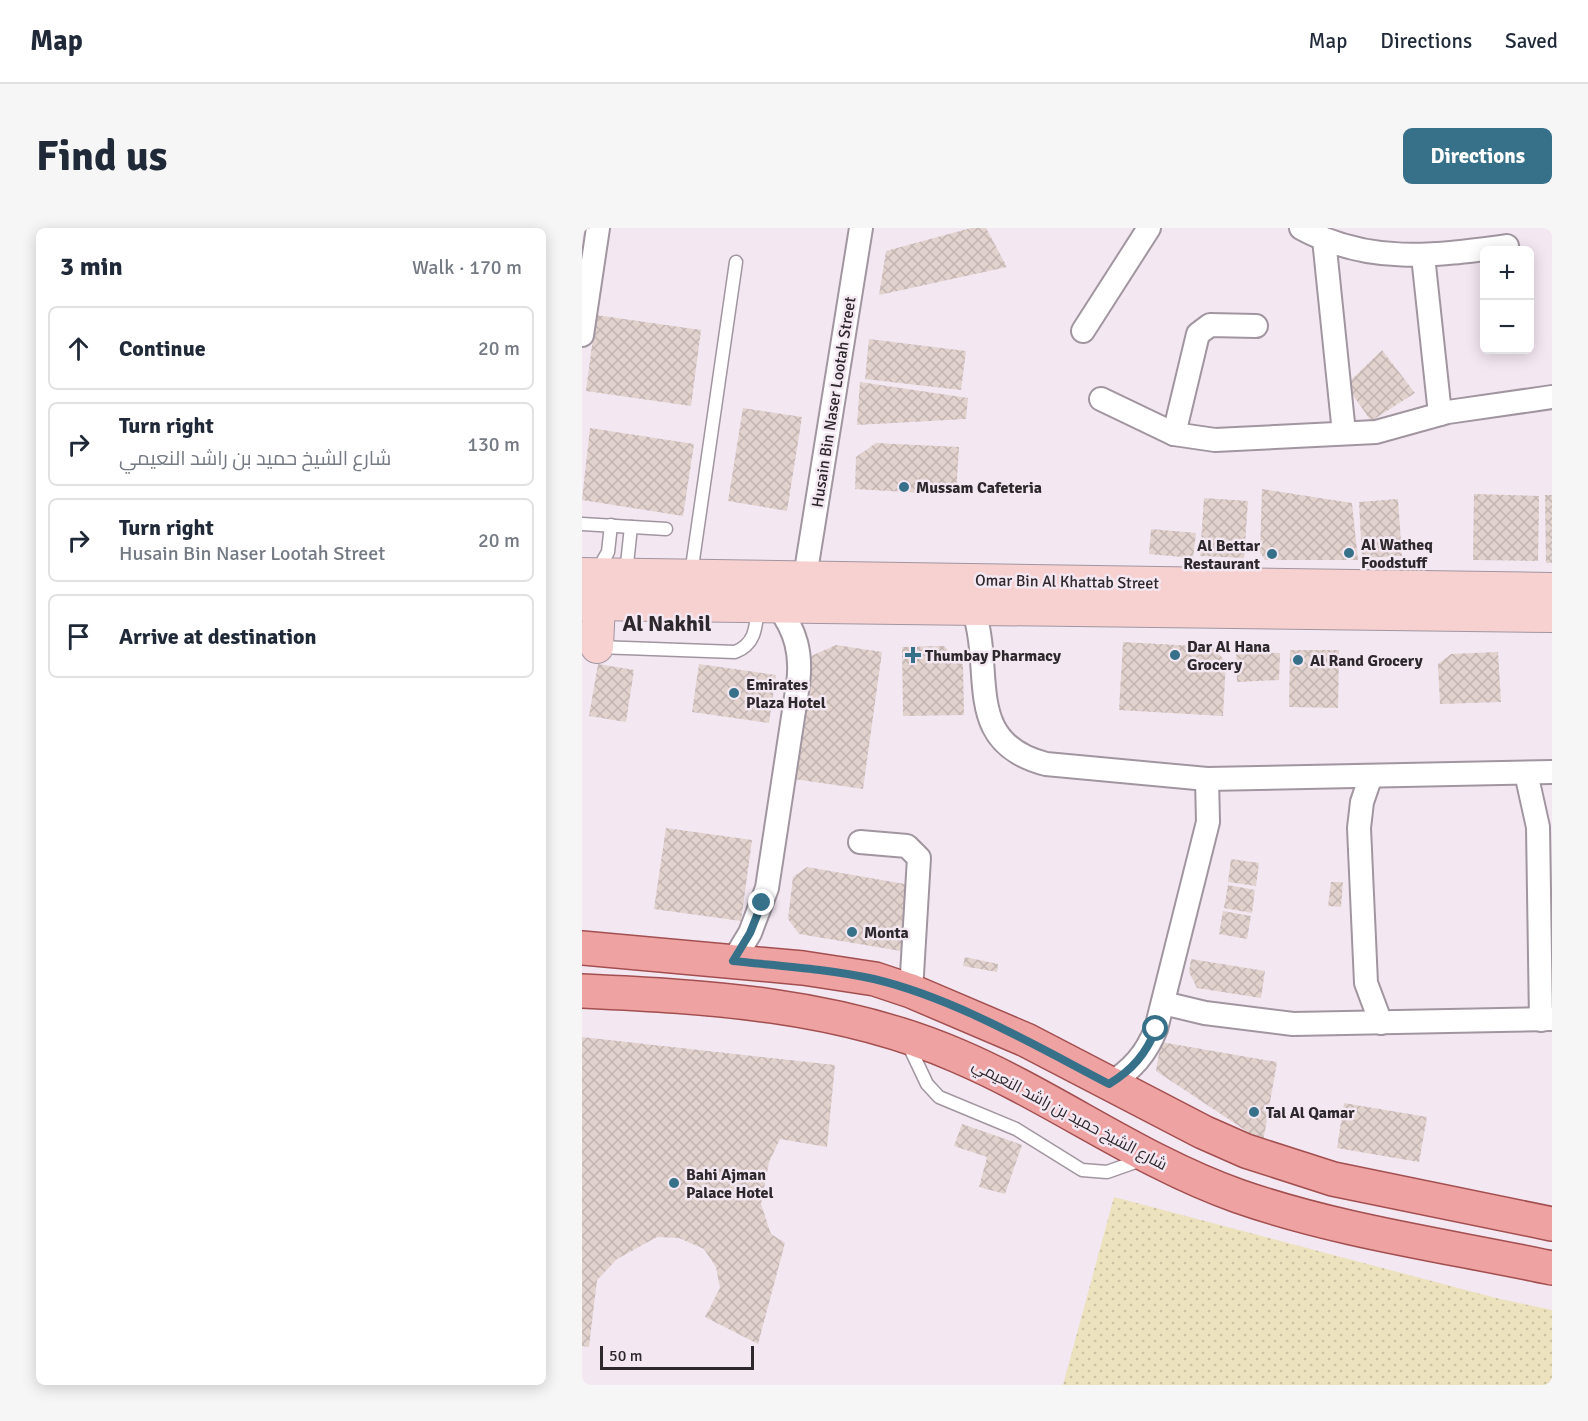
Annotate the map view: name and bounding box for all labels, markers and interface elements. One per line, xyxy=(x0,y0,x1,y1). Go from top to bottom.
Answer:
text: Map xyxy=(30,24,83,58)
text: Map xyxy=(1309,28,1347,54)
text: Directions xyxy=(1380,28,1472,54)
text: Saved xyxy=(1505,28,1558,54)
button: Directions xyxy=(1403,128,1552,184)
text: Find us xyxy=(36,131,167,182)
map controls xyxy=(1480,246,1534,354)
button: + xyxy=(1480,246,1534,300)
text: 3 min xyxy=(60,251,123,283)
text: Walk · 170 m xyxy=(412,255,522,280)
street label: Husain Bin Naser Lootah Street xyxy=(807,295,861,509)
button: − xyxy=(1480,300,1534,354)
icon: ahead xyxy=(62,332,95,365)
text: Continue xyxy=(119,335,206,362)
text: 20 m xyxy=(478,336,520,361)
text: Turn right xyxy=(119,412,214,439)
icon: right xyxy=(62,428,95,461)
text: 130 m xyxy=(467,432,520,457)
text: شارع الشيخ حميد بن راشد النعيمي xyxy=(119,446,391,471)
place label: Mussam Cafeteria xyxy=(916,478,1042,498)
marker: Mussam Cafeteria xyxy=(897,480,911,494)
text: Turn right xyxy=(119,514,214,541)
icon: right xyxy=(62,524,95,557)
text: 20 m xyxy=(478,528,520,553)
place label: Al Watheq Foodstuff xyxy=(1361,535,1433,573)
place label: Al Bettar Restaurant xyxy=(1183,536,1261,574)
text: Husain Bin Naser Lootah Street xyxy=(119,541,385,566)
marker: Al Watheq Foodstuff xyxy=(1342,546,1356,560)
marker: Al Bettar Restaurant xyxy=(1265,547,1279,561)
street label: Omar Bin Al Khattab Street xyxy=(975,570,1160,594)
district label: Al Nakhil xyxy=(622,610,712,637)
icon: arrive xyxy=(62,620,95,653)
text: Arrive at destination xyxy=(119,623,316,650)
place label: Dar Al Hana Grocery xyxy=(1187,637,1270,675)
place label: Thumbay Pharmacy xyxy=(925,646,1061,666)
marker: Thumbay Pharmacy xyxy=(906,648,920,662)
marker: Dar Al Hana Grocery xyxy=(1168,648,1182,662)
place label: Al Rand Grocery xyxy=(1310,651,1423,671)
marker: Al Rand Grocery xyxy=(1291,653,1305,667)
place label: Emirates Plaza Hotel xyxy=(746,675,826,713)
marker: Emirates Plaza Hotel xyxy=(727,686,741,700)
route end xyxy=(748,889,774,915)
place label: Monta xyxy=(864,923,909,943)
marker: Monta xyxy=(845,925,859,939)
route start xyxy=(1142,1015,1168,1041)
street label: شارع الشيخ حميد بن راشد النعيمي xyxy=(967,1055,1170,1177)
place label: Tal Al Qamar xyxy=(1266,1103,1355,1123)
marker: Tal Al Qamar xyxy=(1247,1105,1261,1119)
place label: Bahi Ajman Palace Hotel xyxy=(686,1165,774,1203)
marker: Bahi Ajman Palace Hotel xyxy=(667,1176,681,1190)
scale bar xyxy=(600,1343,754,1370)
text: 50 m xyxy=(609,1346,643,1366)

